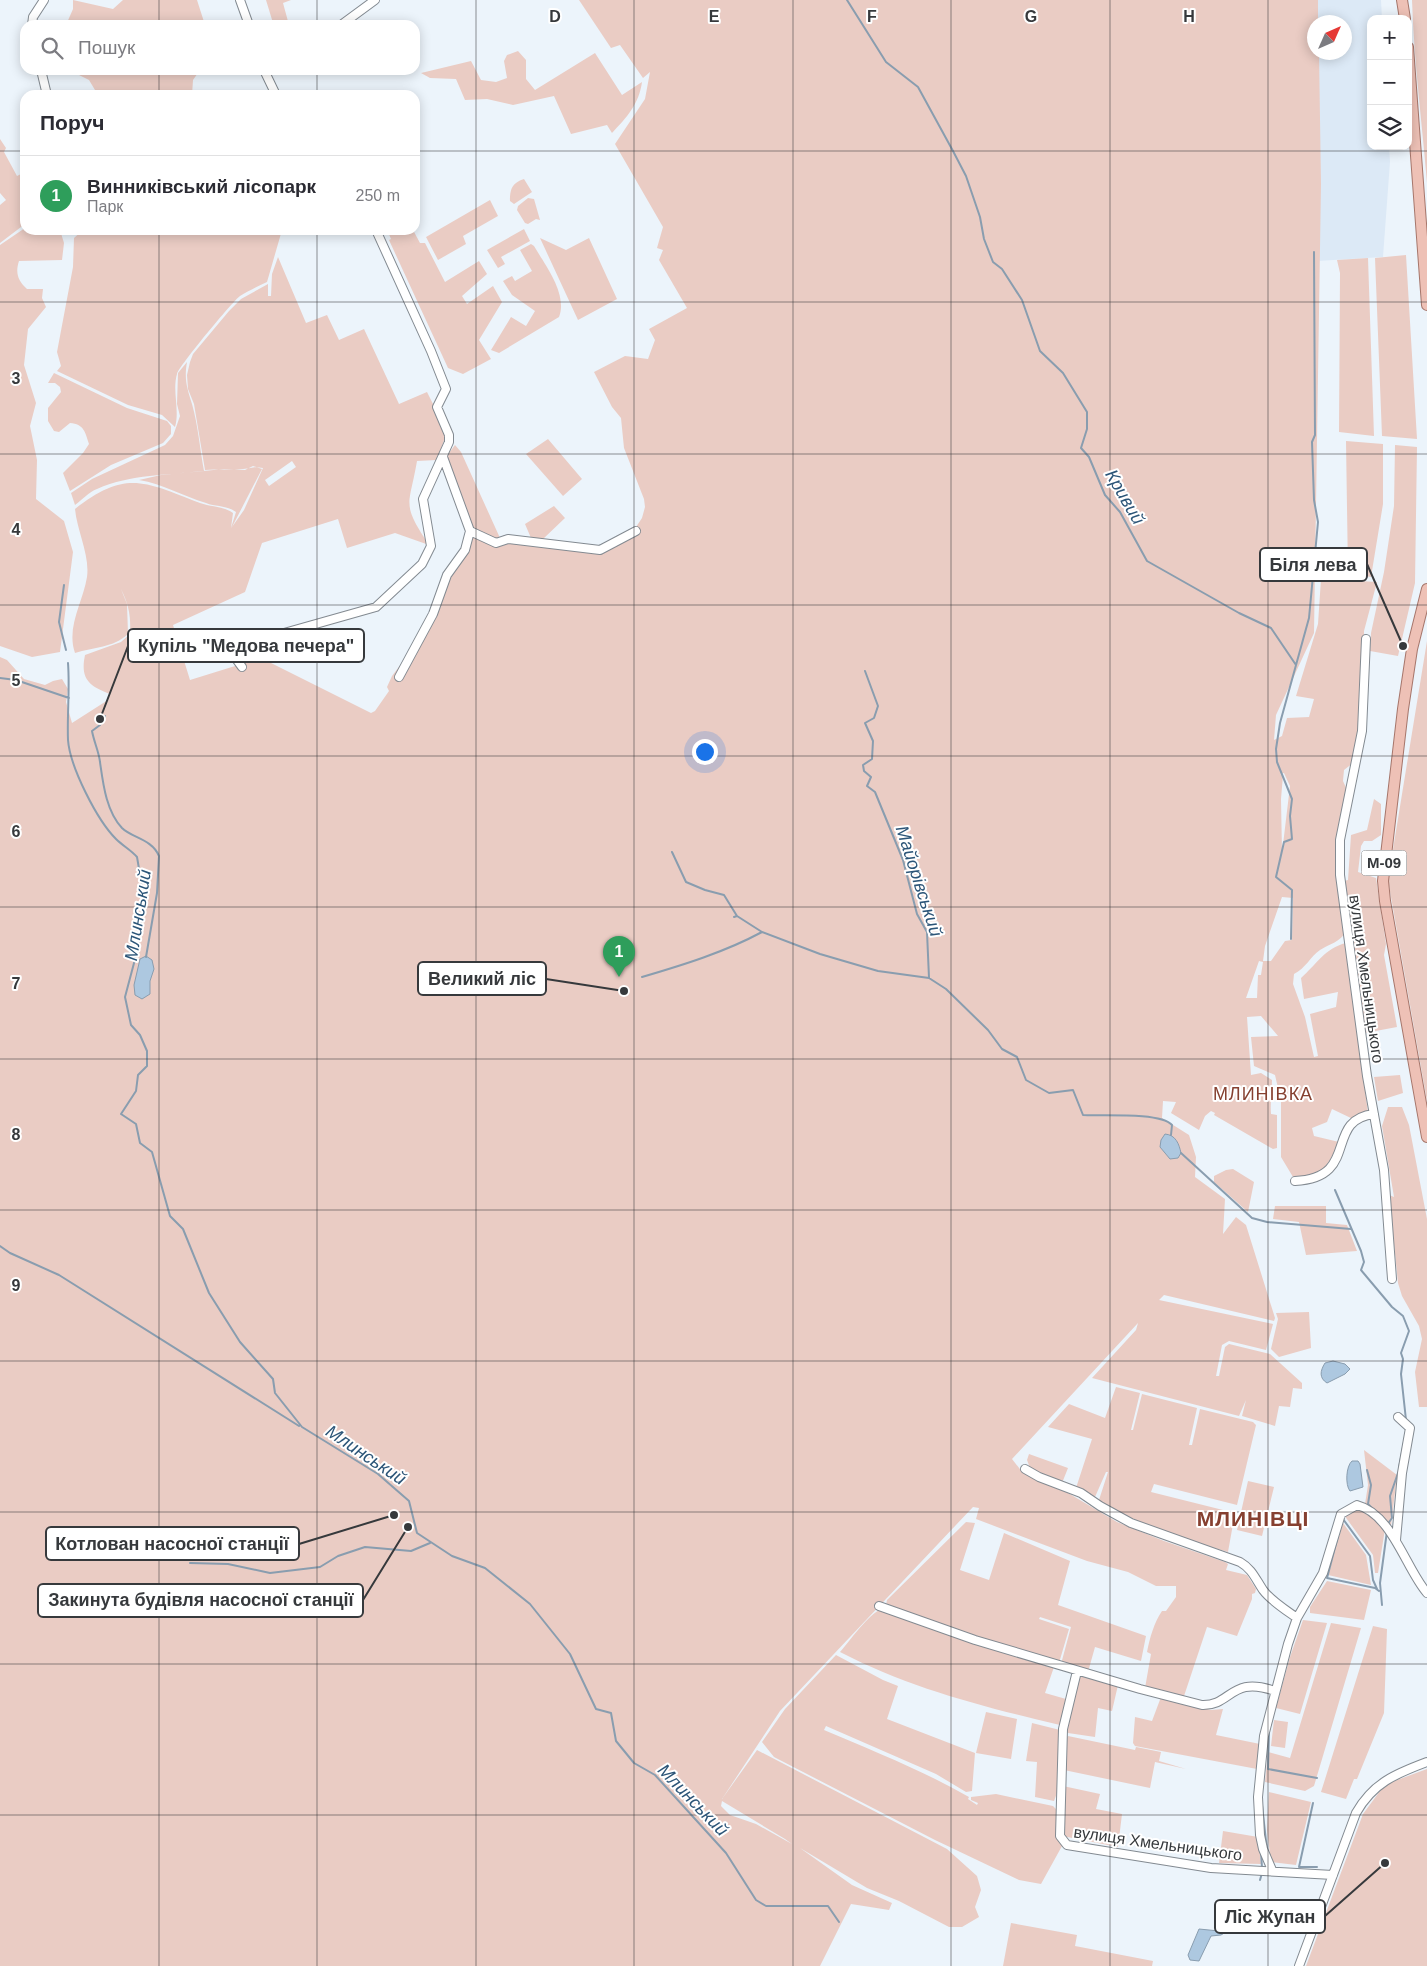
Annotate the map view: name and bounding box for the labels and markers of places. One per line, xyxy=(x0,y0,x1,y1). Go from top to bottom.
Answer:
callout: Бiля лева xyxy=(1260,548,1367,581)
callout: Купіль "Медова печера" xyxy=(128,629,364,662)
pin: 1 xyxy=(603,936,635,977)
callout: Великий ліс xyxy=(418,962,546,995)
callout: Котлован насосної станції xyxy=(46,1527,299,1560)
callout: Закинута будівля насосної станції xyxy=(38,1584,363,1617)
callout: Ліс Жупан xyxy=(1215,1900,1325,1933)

